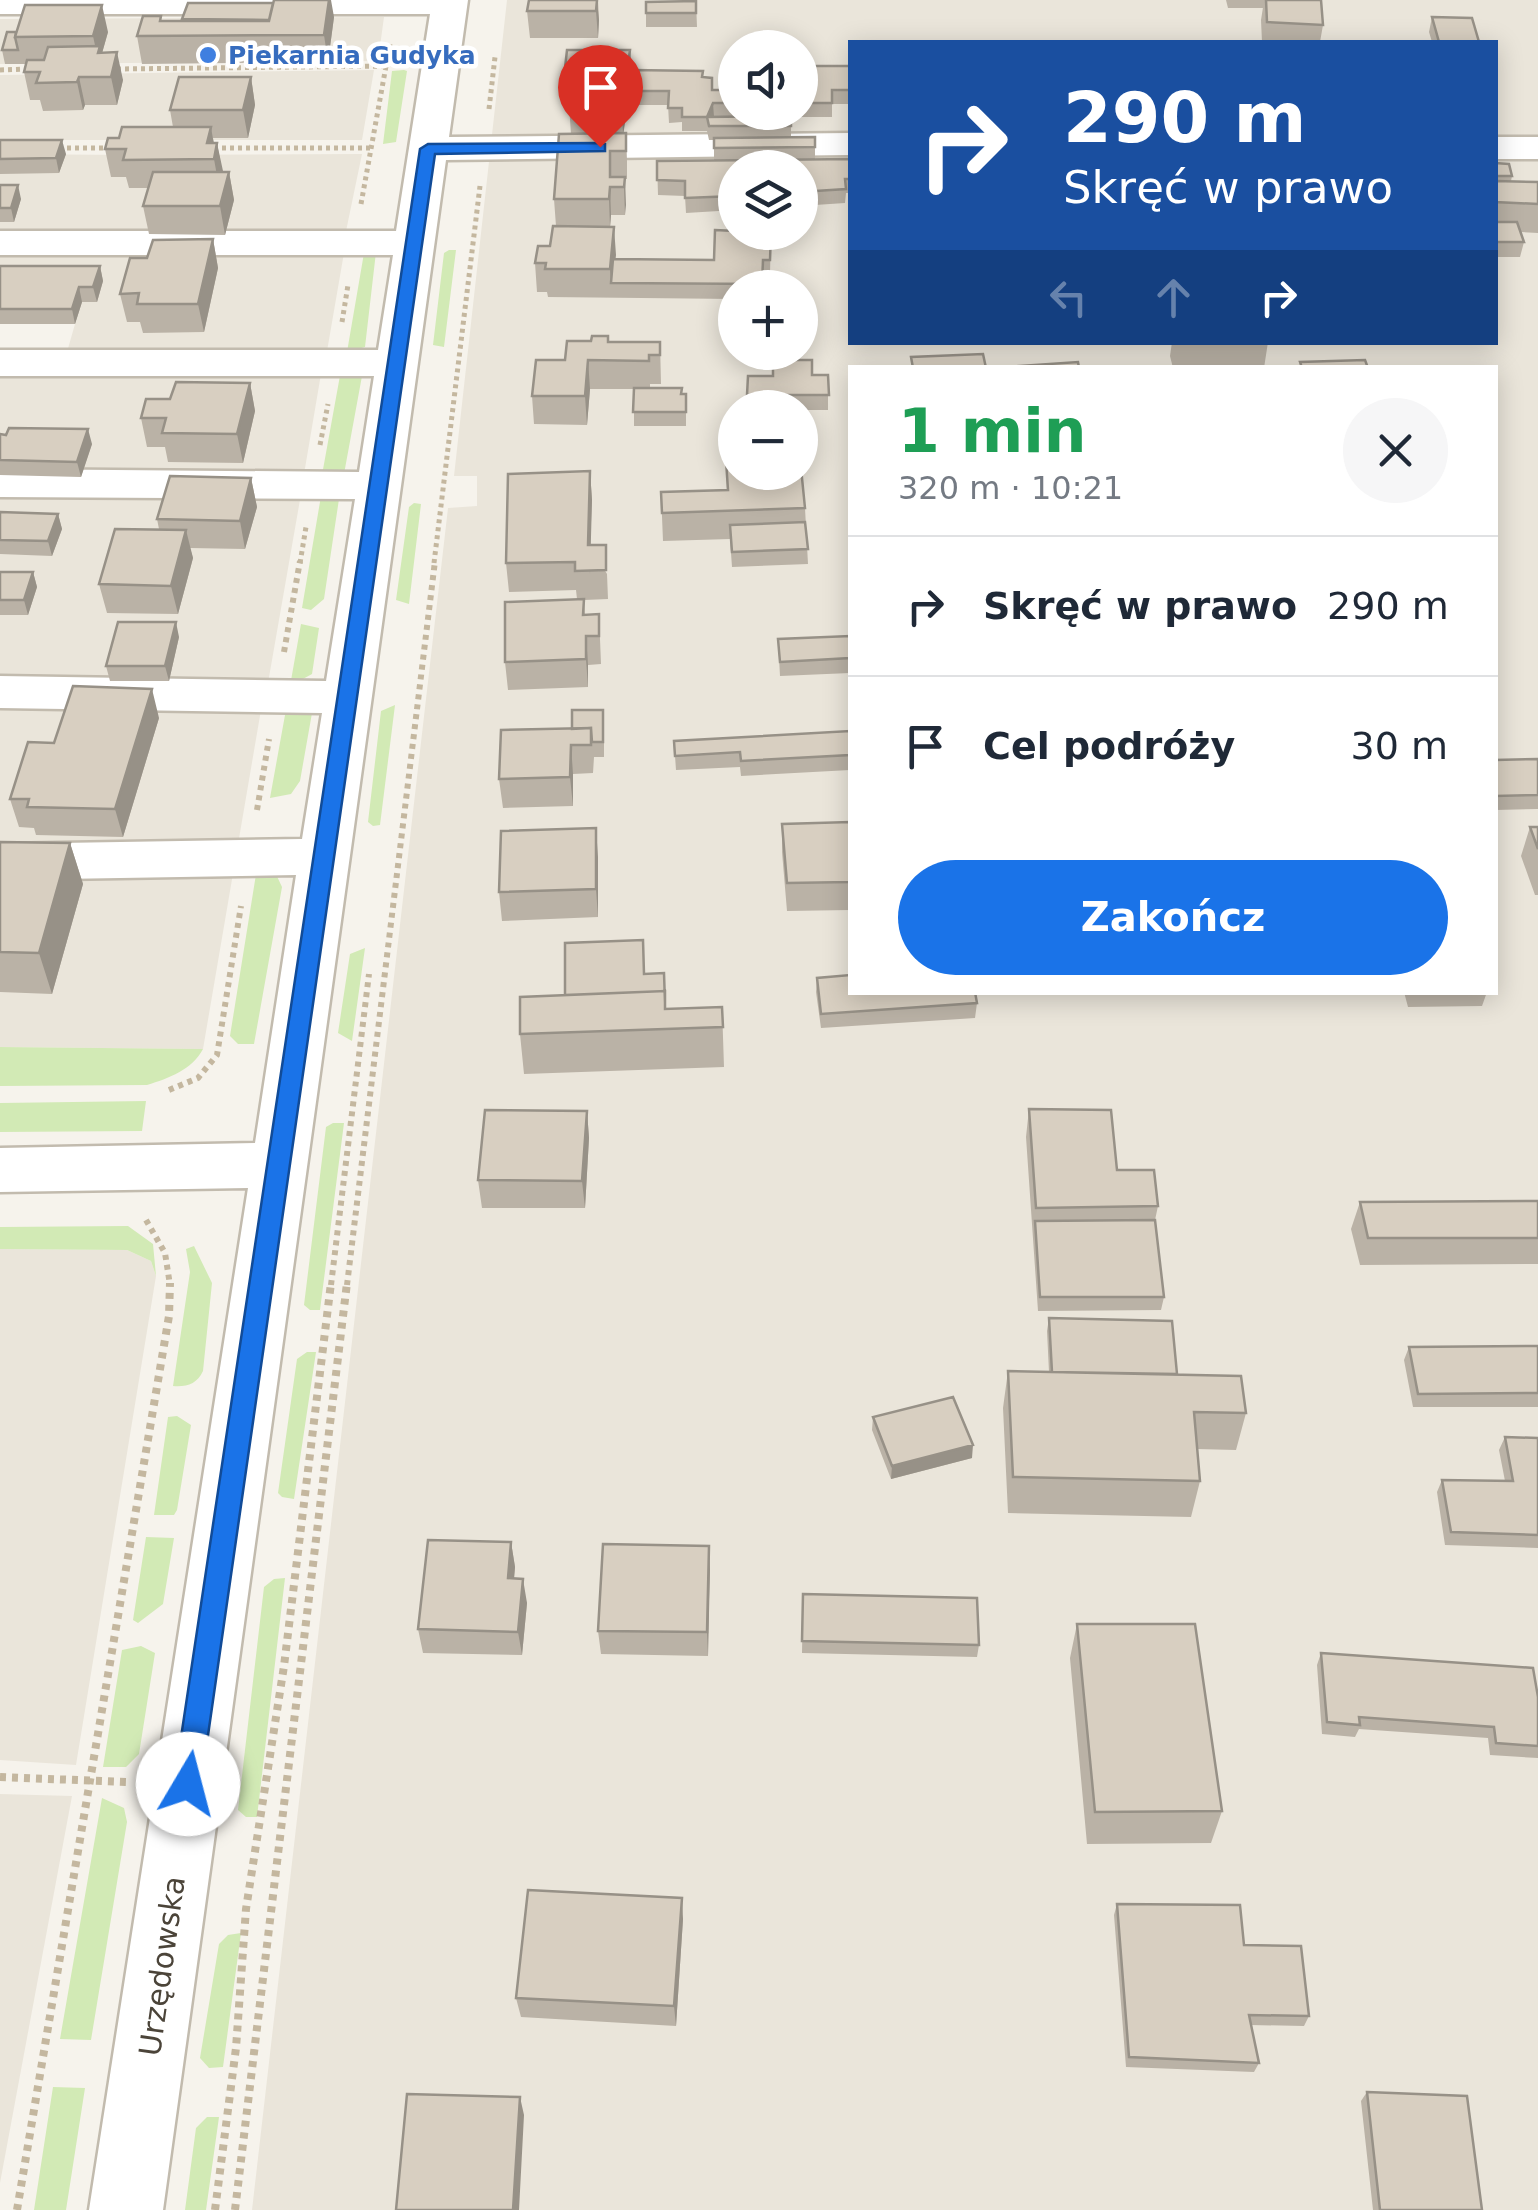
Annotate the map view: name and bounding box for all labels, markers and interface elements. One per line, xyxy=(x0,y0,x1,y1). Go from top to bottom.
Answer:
map controls xyxy=(718,30,818,490)
button: sound xyxy=(718,30,818,130)
place label: Piekarnia Gudyka xyxy=(228,41,476,70)
marker: Piekarnia Gudyka xyxy=(197,44,219,66)
pin xyxy=(558,45,643,148)
icon: arrive xyxy=(573,60,628,115)
text: 290 m xyxy=(1063,77,1306,159)
icon: right xyxy=(898,80,1028,210)
button: layers xyxy=(718,150,818,250)
text: Skręć w prawo xyxy=(1063,161,1393,214)
button: + xyxy=(718,270,818,370)
icon: left xyxy=(1041,270,1096,325)
icon: ahead xyxy=(1146,270,1201,325)
icon: right xyxy=(1251,270,1306,325)
button: − xyxy=(718,390,818,490)
text: 1 min xyxy=(898,396,1086,466)
button: close xyxy=(1343,398,1448,503)
text: 320 m · 10:21 xyxy=(898,469,1123,507)
icon: right xyxy=(898,579,953,634)
text: Skręć w prawo xyxy=(983,584,1297,628)
text: 290 m xyxy=(1327,584,1449,628)
icon: arrive xyxy=(898,719,953,774)
text: Cel podróży xyxy=(983,724,1235,768)
text: 30 m xyxy=(1351,724,1448,768)
button: Zakończ xyxy=(898,860,1448,975)
position arrow xyxy=(136,1732,240,1836)
street label: Urzędowska xyxy=(132,1874,192,2058)

